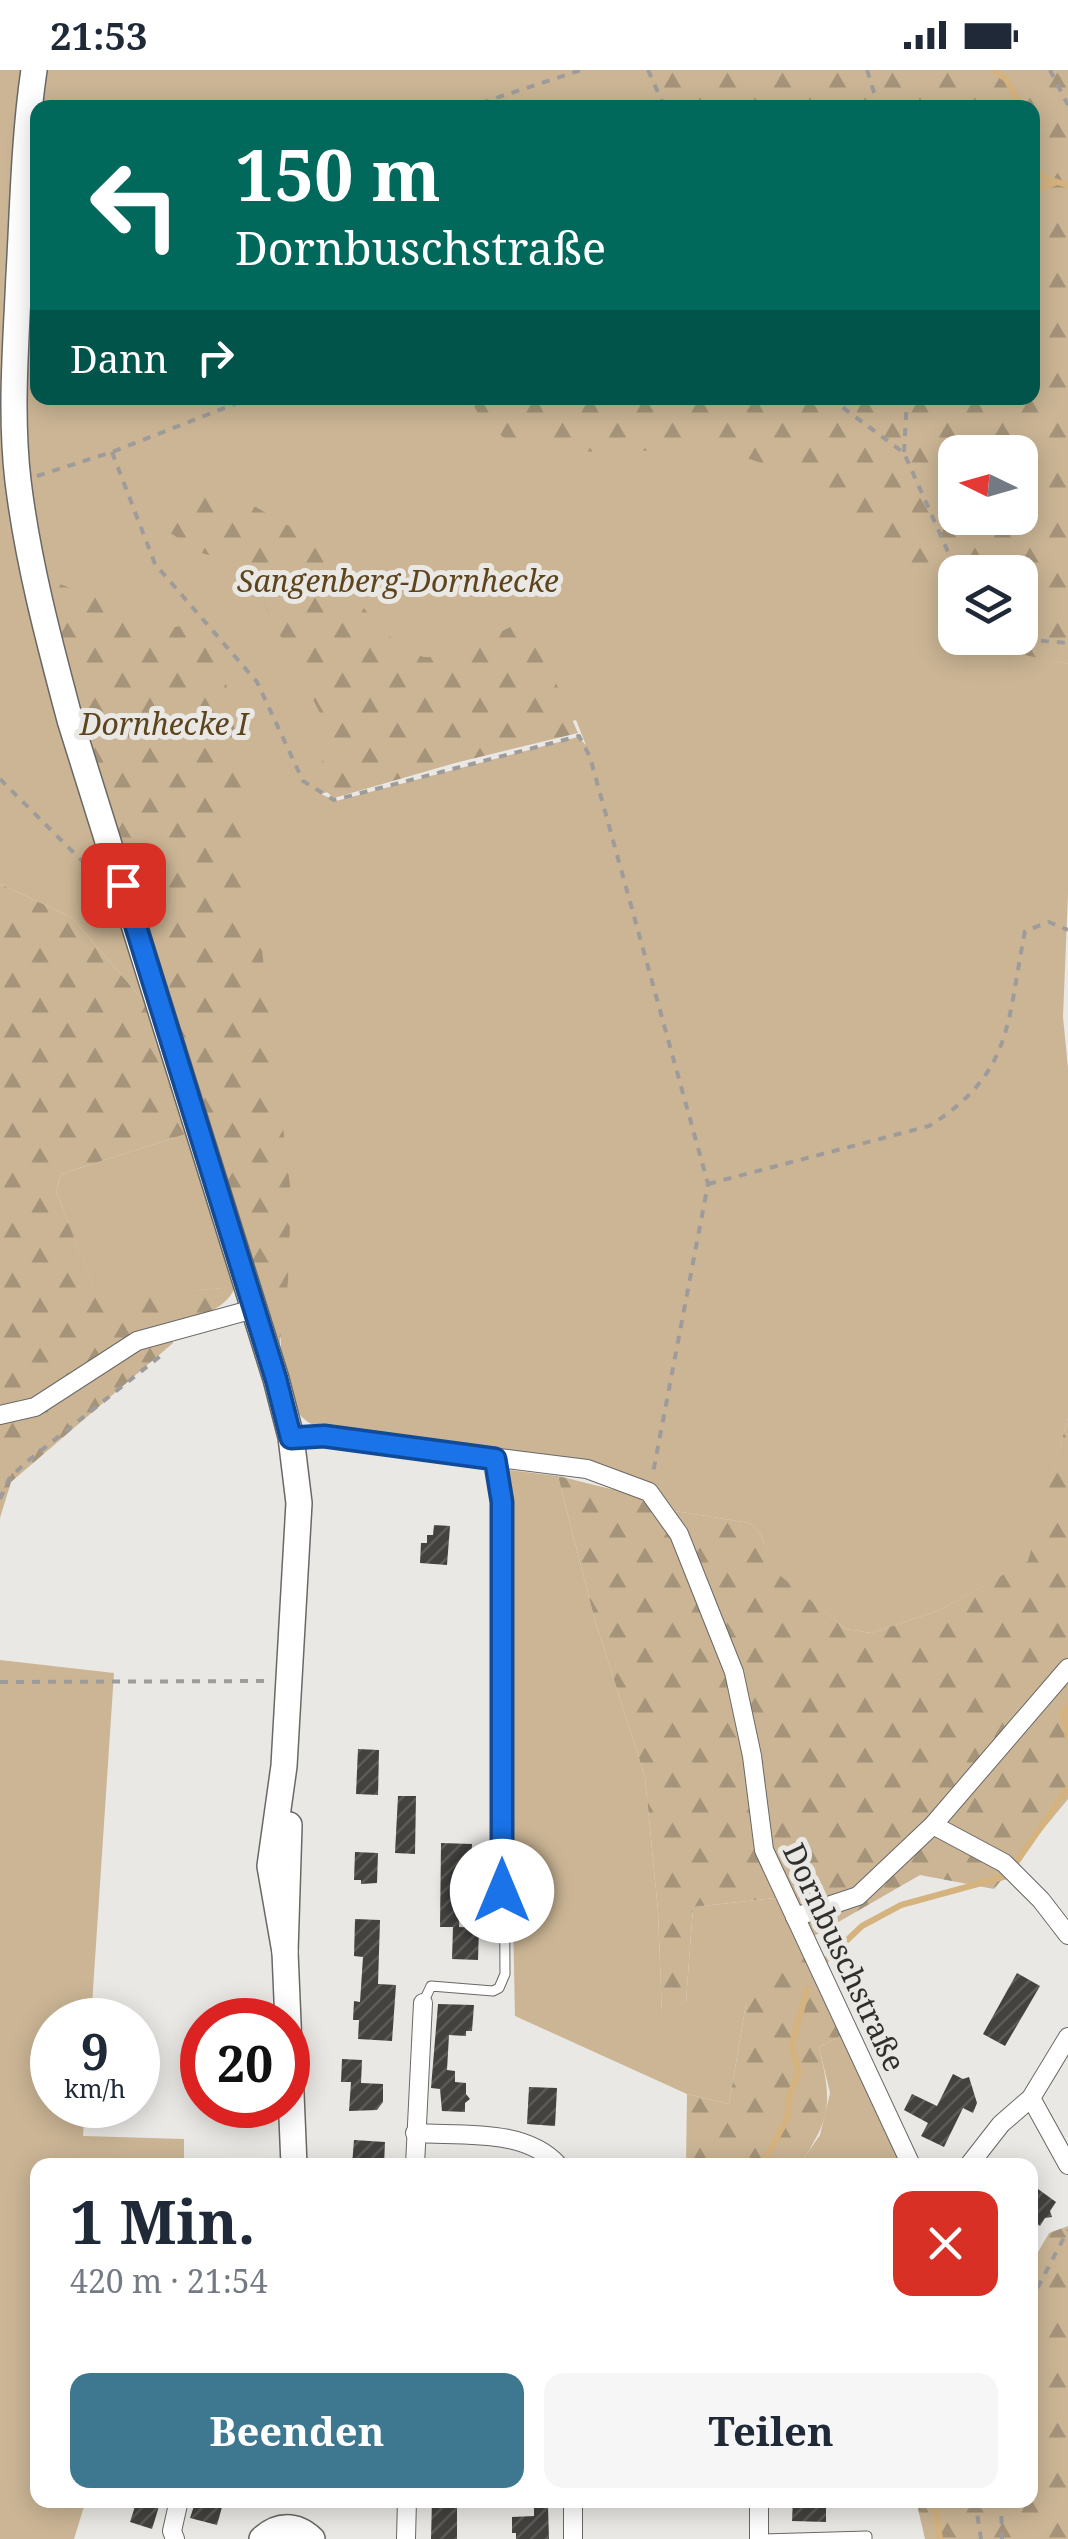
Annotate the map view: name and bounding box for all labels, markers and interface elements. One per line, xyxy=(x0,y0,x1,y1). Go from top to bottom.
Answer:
text: 21:53 xyxy=(50,9,147,61)
text: 150 m xyxy=(235,126,441,222)
icon: left xyxy=(70,140,200,270)
text: Dornbuschstraße xyxy=(235,217,606,278)
icon: right xyxy=(188,330,243,385)
text: Dann xyxy=(70,332,168,384)
north arrow xyxy=(938,435,1038,535)
map controls xyxy=(938,435,1038,655)
button: layers xyxy=(938,555,1038,655)
park label: Sangenberg-Dornhecke xyxy=(237,560,559,601)
park label: Dornhecke I xyxy=(79,703,250,744)
pin xyxy=(81,843,166,928)
icon: arrive xyxy=(96,858,151,913)
street label: Dornbuschstraße xyxy=(774,1836,916,2078)
position arrow xyxy=(450,1839,554,1943)
speed limit sign: 20 xyxy=(180,1998,310,2128)
text: 9 xyxy=(81,2017,109,2085)
text: km/h xyxy=(64,2071,126,2105)
text: 1 Min. xyxy=(70,2180,255,2262)
button: close xyxy=(893,2191,998,2296)
text: 420 m · 21:54 xyxy=(70,2259,268,2302)
button: Beenden xyxy=(70,2373,524,2488)
button: Teilen xyxy=(544,2373,998,2488)

